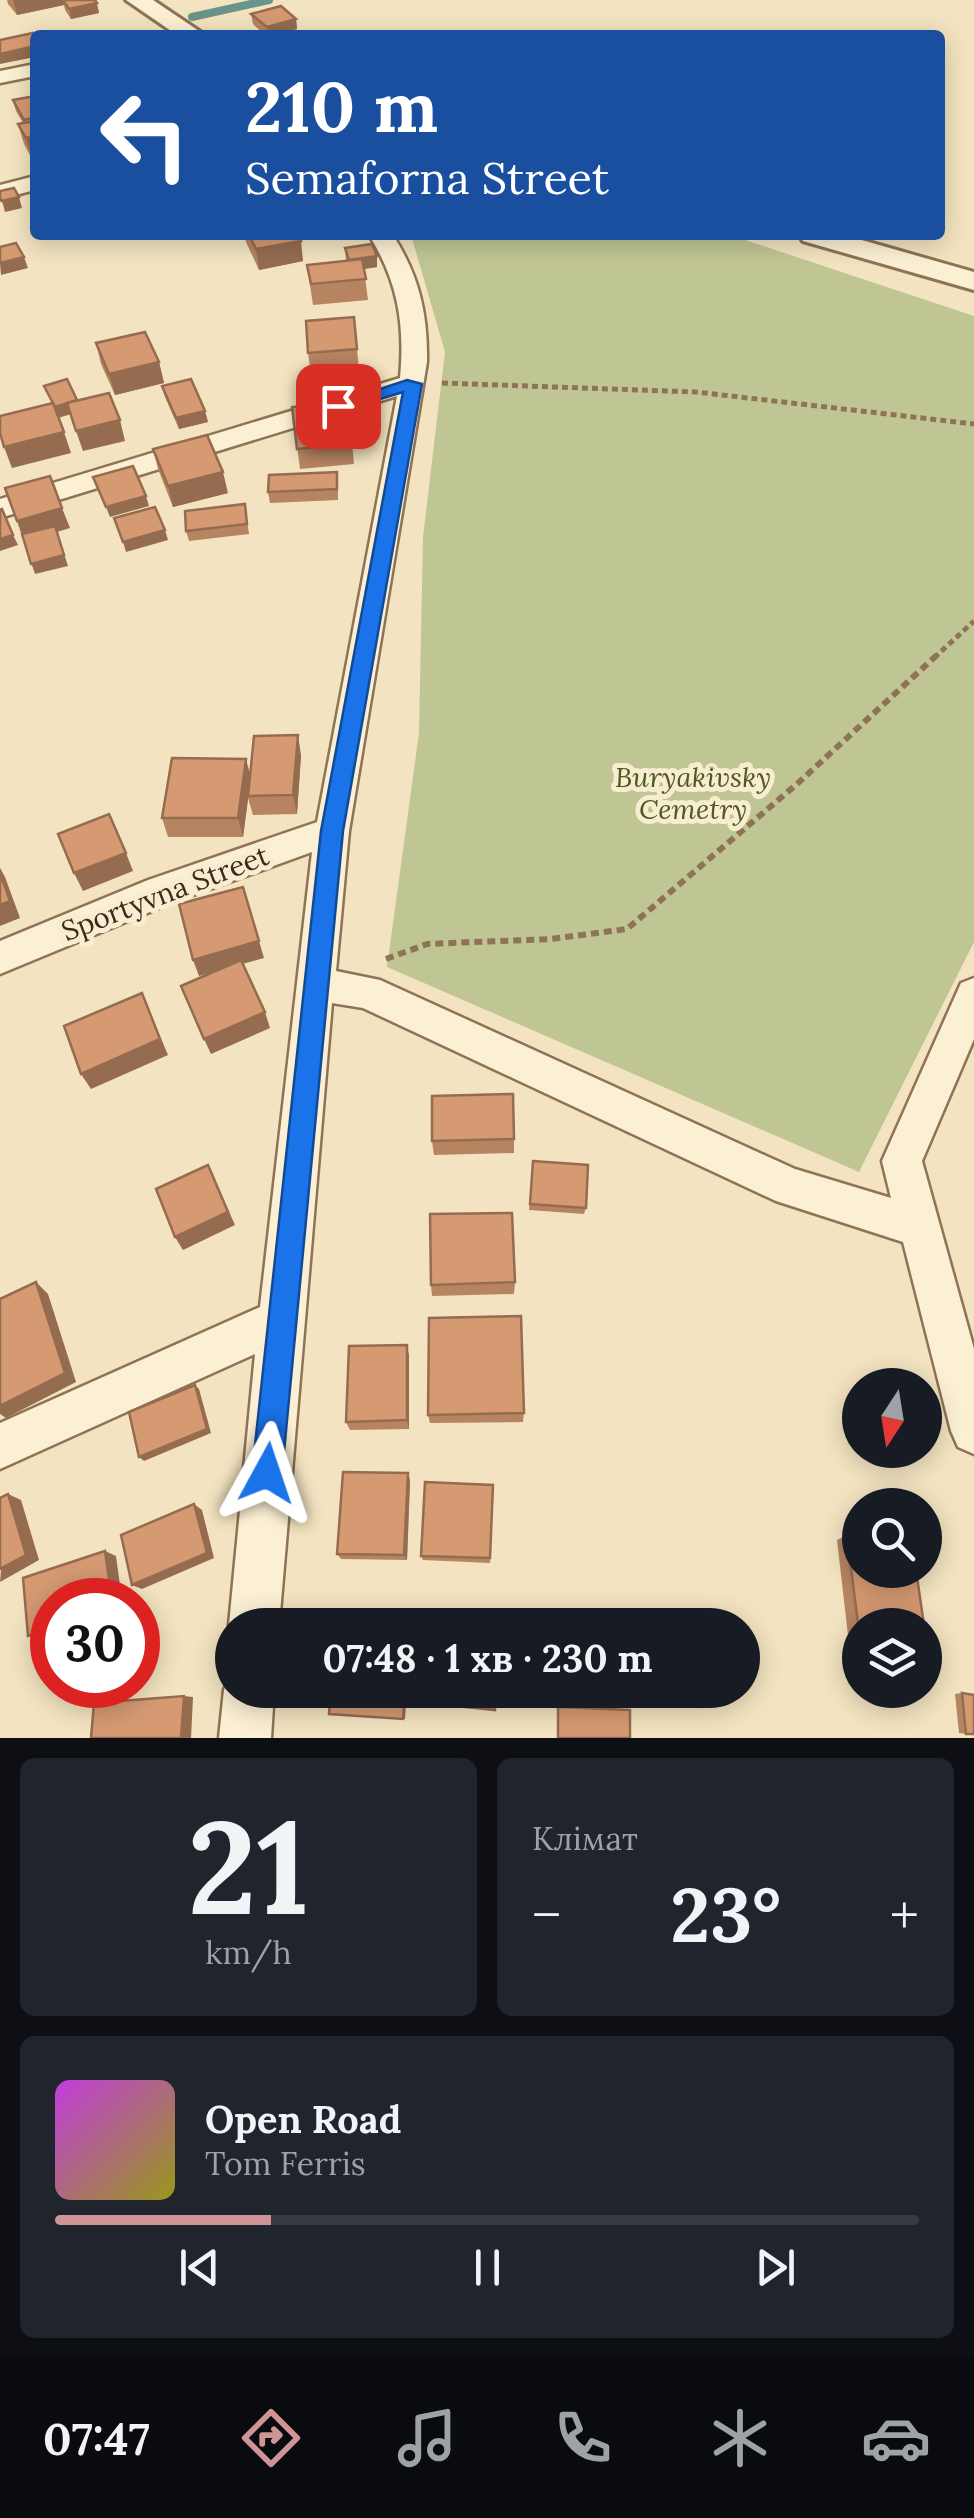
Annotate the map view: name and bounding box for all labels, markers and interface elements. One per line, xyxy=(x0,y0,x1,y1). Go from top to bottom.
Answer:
text: 210 m xyxy=(245,62,438,151)
icon: left xyxy=(80,70,210,200)
text: Semaforna Street xyxy=(245,149,609,206)
pin xyxy=(296,364,381,449)
icon: arrive xyxy=(311,379,366,434)
park label: Buryakivsky Cemetry xyxy=(615,759,771,827)
street label: Sportyvna Street xyxy=(56,837,274,949)
north arrow xyxy=(842,1368,942,1468)
map controls xyxy=(842,1368,942,1708)
position arrow xyxy=(215,1421,319,1525)
button: search xyxy=(842,1488,942,1588)
speed limit sign: 30 xyxy=(30,1578,160,1708)
button: layers xyxy=(842,1608,942,1708)
text: 07:48 · 1 хв · 230 m xyxy=(322,1634,653,1682)
text: 21 xyxy=(187,1783,310,1950)
text: Клімат xyxy=(532,1818,638,1859)
text: 23° xyxy=(670,1867,781,1963)
text: − xyxy=(532,1880,561,1950)
text: + xyxy=(890,1880,919,1950)
text: km/h xyxy=(205,1932,292,1973)
text: Open Road xyxy=(205,2095,401,2143)
text: Tom Ferris xyxy=(205,2143,366,2184)
icon: previous xyxy=(172,2240,227,2295)
icon: pause xyxy=(460,2240,515,2295)
icon: next xyxy=(748,2240,803,2295)
icon: directions xyxy=(236,2403,306,2473)
icon: music xyxy=(392,2403,462,2473)
icon: phone xyxy=(548,2403,618,2473)
icon: climate xyxy=(705,2403,775,2473)
icon: car xyxy=(861,2403,931,2473)
text: 07:47 xyxy=(43,2410,150,2467)

